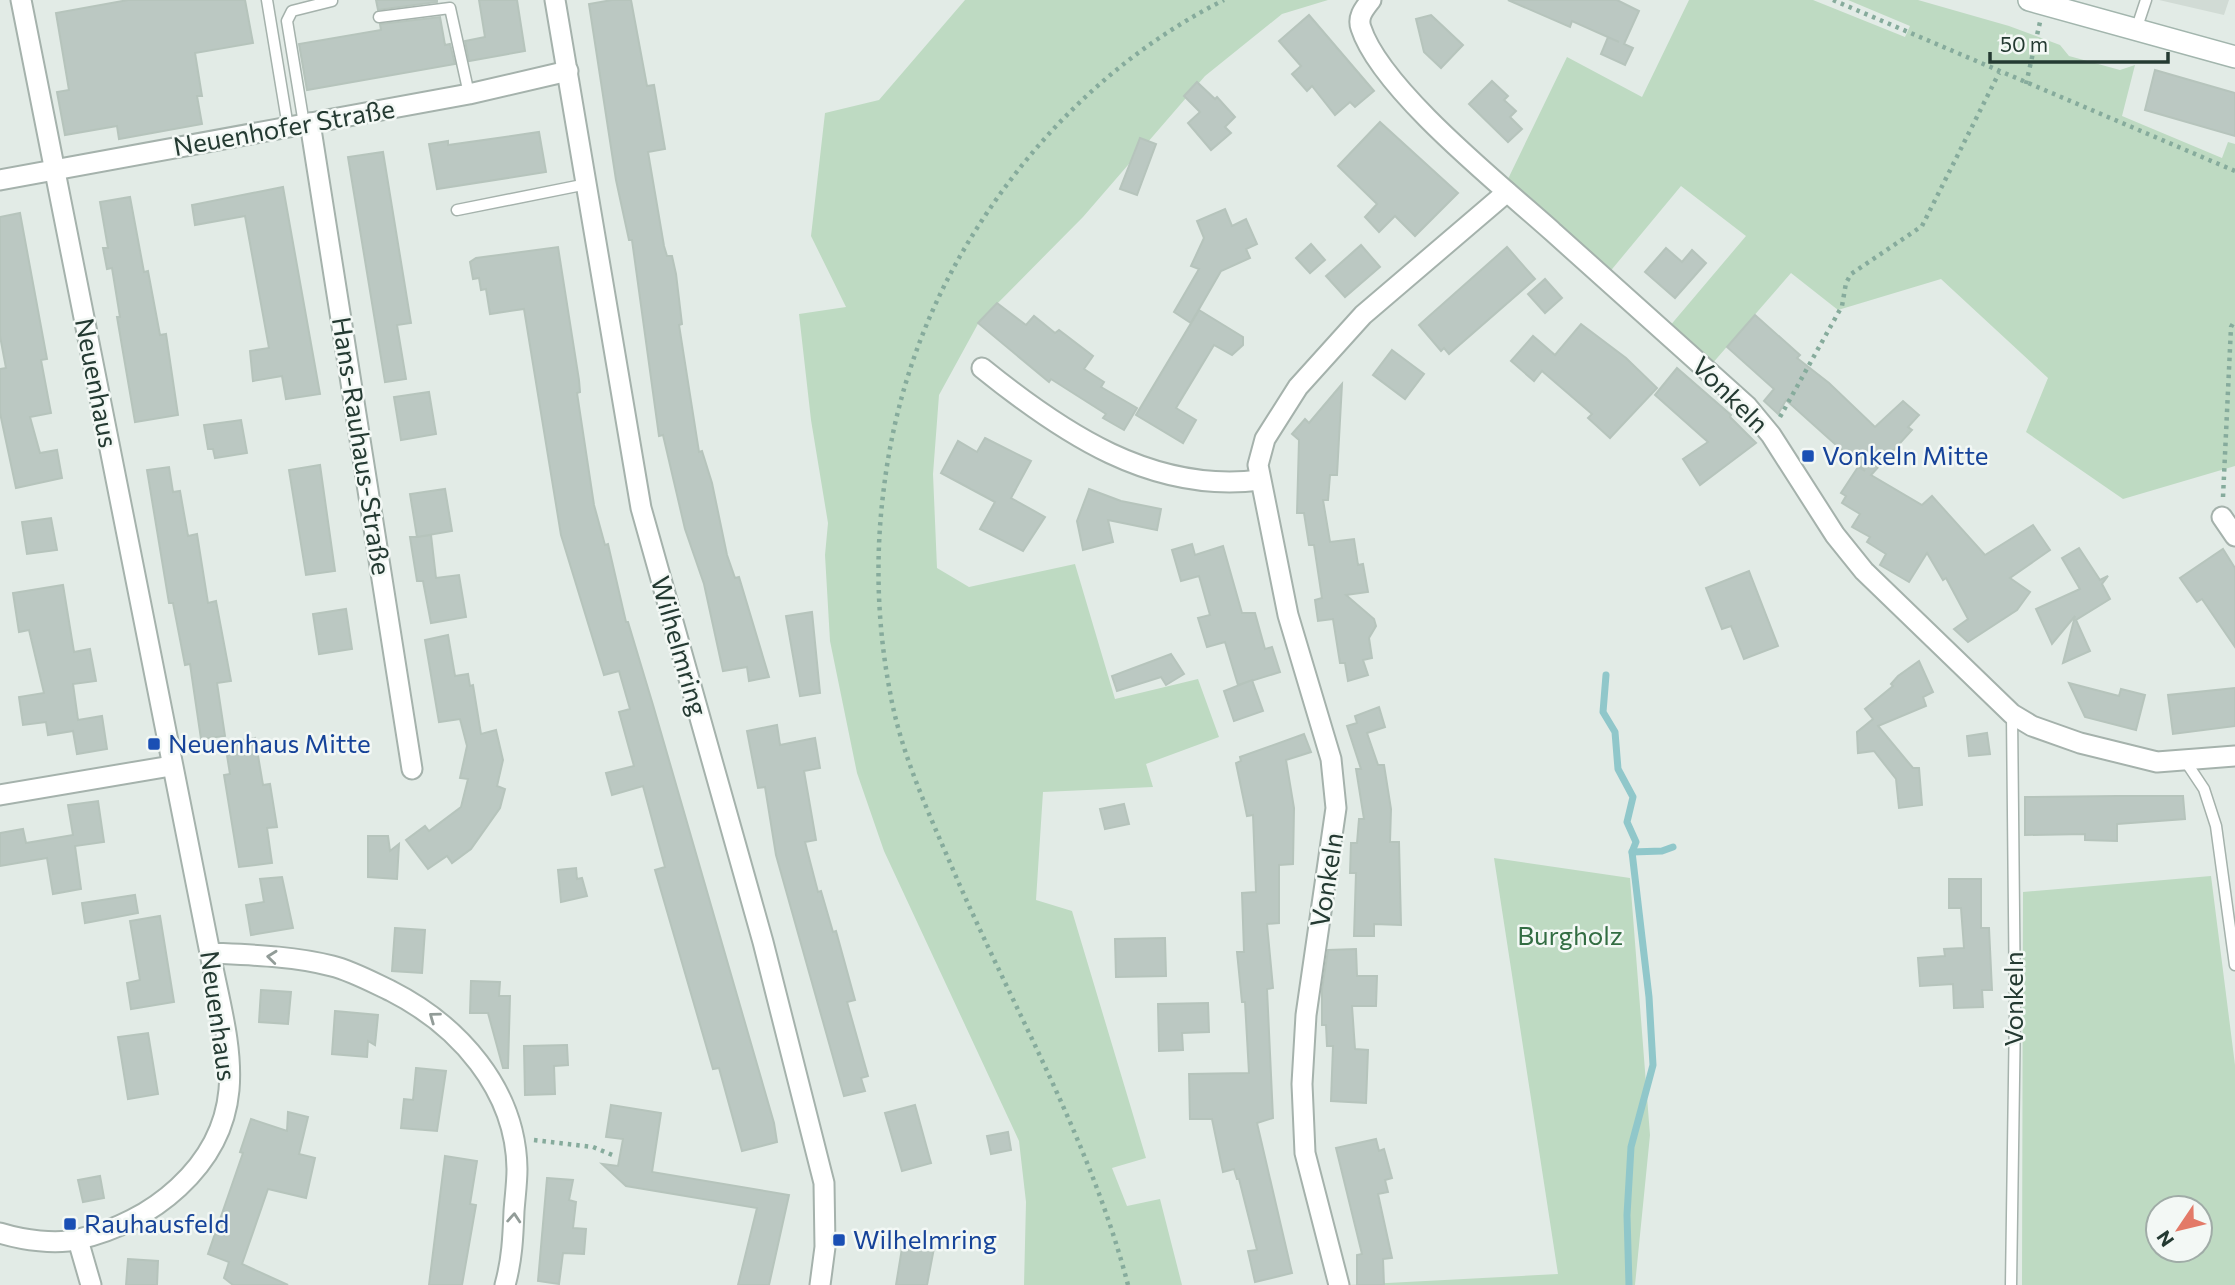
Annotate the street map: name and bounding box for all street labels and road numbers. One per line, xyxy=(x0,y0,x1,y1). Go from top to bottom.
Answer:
street label: Neuenhofer Straße xyxy=(171,92,397,161)
street label: Hans-Rauhaus-Straße xyxy=(327,314,398,577)
street label: Neuenhaus xyxy=(70,315,125,450)
street label: Vonkeln xyxy=(1686,349,1776,439)
street label: Wilhelmring xyxy=(646,572,715,719)
street label: Vonkeln xyxy=(1303,830,1348,929)
street label: Neuenhaus xyxy=(195,949,244,1083)
street label: Vonkeln xyxy=(1997,951,2028,1047)

